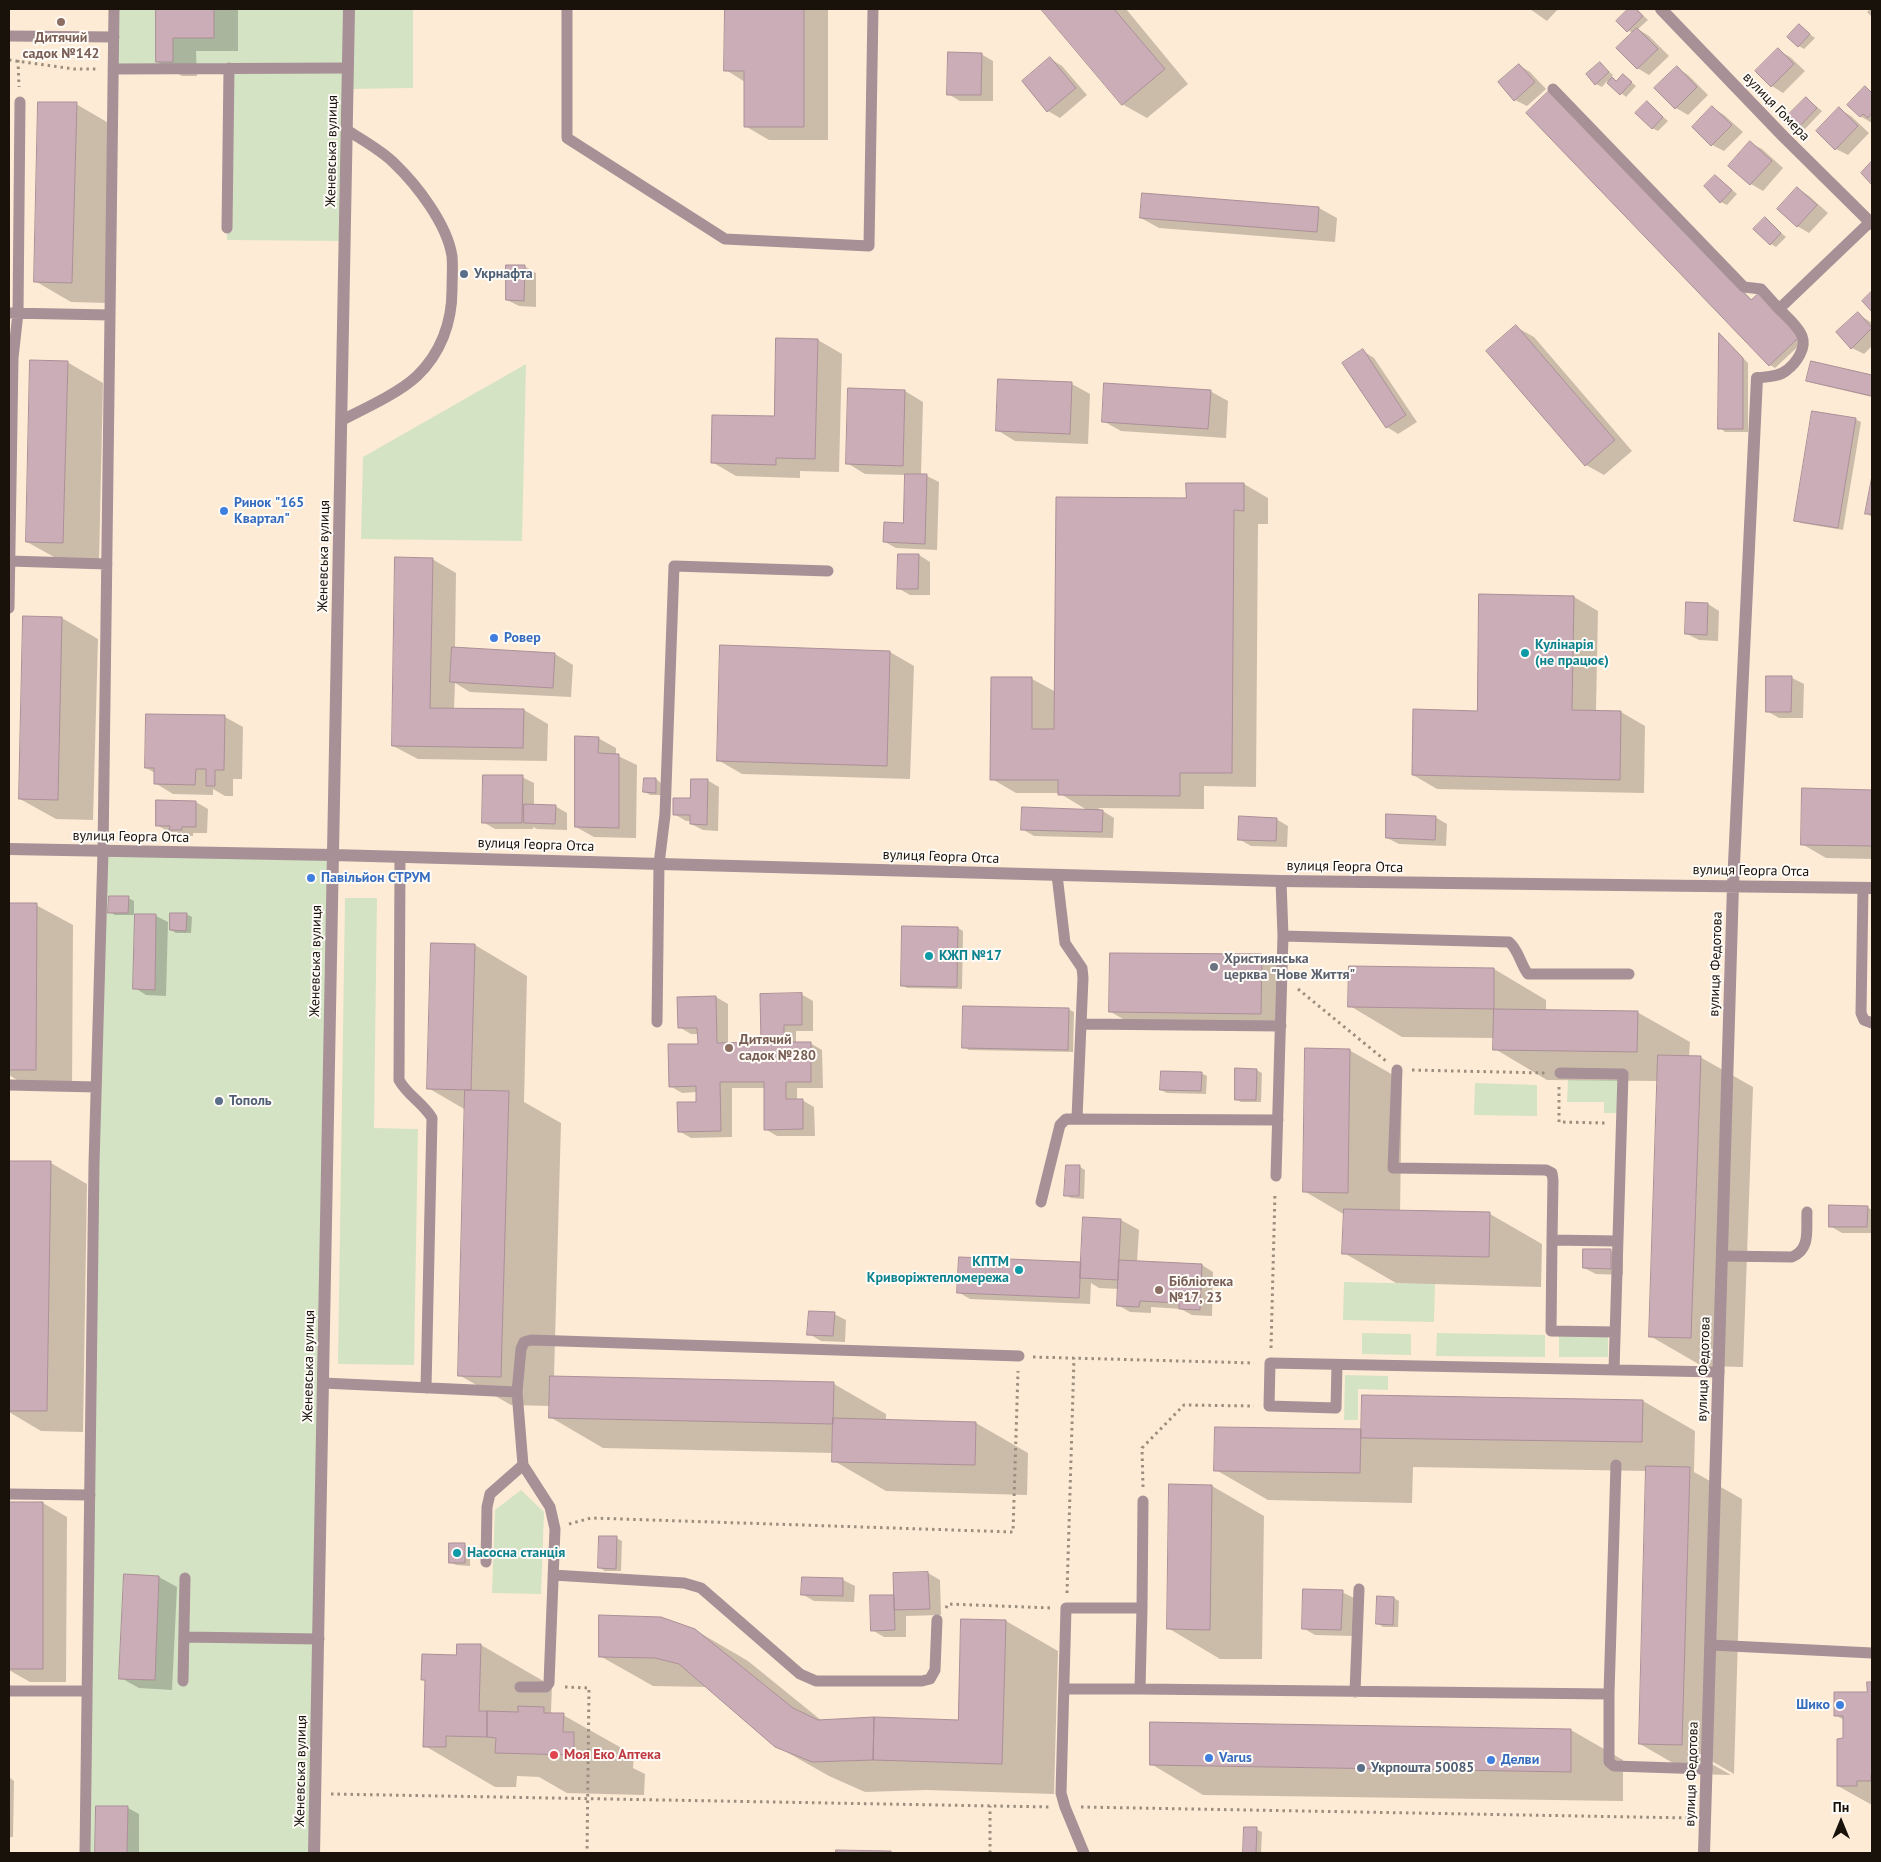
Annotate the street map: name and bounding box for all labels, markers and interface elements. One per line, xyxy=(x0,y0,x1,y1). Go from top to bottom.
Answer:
marker: Дитячий садок №142 xyxy=(55,16,67,28)
place label: Дитячий садок №142 xyxy=(22,30,100,62)
street label: вулиця Гомера xyxy=(1739,69,1813,145)
street label: Женевська вулиця xyxy=(323,95,341,207)
place label: Укрнафта xyxy=(474,266,533,282)
marker: Укрнафта xyxy=(458,268,470,280)
place label: Ринок "165 Квартал" xyxy=(234,495,304,528)
street label: Женевська вулиця xyxy=(315,500,333,612)
marker: Ринок "165 Квартал" xyxy=(218,505,230,517)
place label: Ровер xyxy=(504,630,541,646)
marker: Ровер xyxy=(488,632,500,644)
place label: Кулінарія (не працює) xyxy=(1535,637,1609,670)
marker: Кулінарія (не працює) xyxy=(1519,647,1531,659)
street label: вулиця Георга Отса xyxy=(72,828,190,846)
street label: вулиця Георга Отса xyxy=(477,835,595,855)
street label: вулиця Георга Отса xyxy=(882,847,1000,867)
street label: вулиця Георга Отса xyxy=(1286,858,1404,876)
street label: вулиця Георга Отса xyxy=(1692,862,1810,880)
place label: Павільйон СТРУМ xyxy=(321,870,431,886)
marker: Павільйон СТРУМ xyxy=(305,872,317,884)
street label: Женевська вулиця xyxy=(307,905,325,1017)
street label: вулиця Федотова xyxy=(1706,911,1726,1017)
place label: КЖП №17 xyxy=(939,948,1002,964)
marker: КЖП №17 xyxy=(923,950,935,962)
place label: Християнська церква "Нове Життя" xyxy=(1224,951,1355,984)
marker: Християнська церква "Нове Життя" xyxy=(1208,961,1220,973)
place label: Дитячий садок №280 xyxy=(739,1032,816,1064)
marker: Дитячий садок №280 xyxy=(723,1042,735,1054)
place label: Тополь xyxy=(229,1093,272,1109)
marker: Тополь xyxy=(213,1095,225,1107)
place label: КПТМ Криворіжтепломережа xyxy=(867,1254,1009,1286)
marker: КПТМ Криворіжтепломережа xyxy=(1013,1264,1025,1276)
place label: Бібліотека №17, 23 xyxy=(1169,1274,1233,1306)
marker: Бібліотека №17, 23 xyxy=(1153,1284,1165,1296)
street label: Женевська вулиця xyxy=(300,1310,318,1422)
street label: вулиця Федотова xyxy=(1694,1316,1714,1422)
place label: Насосна станція xyxy=(467,1545,565,1561)
marker: Насосна станція xyxy=(451,1547,463,1559)
place label: Шико xyxy=(1796,1697,1830,1713)
marker: Шико xyxy=(1834,1699,1846,1711)
street label: Женевська вулиця xyxy=(292,1715,310,1827)
street label: вулиця Федотова xyxy=(1682,1721,1702,1827)
place label: Моя Еко Аптека xyxy=(564,1747,661,1763)
marker: Моя Еко Аптека xyxy=(548,1749,560,1761)
place label: Varus xyxy=(1219,1750,1252,1766)
marker: Varus xyxy=(1203,1752,1215,1764)
place label: Делви xyxy=(1501,1752,1539,1768)
marker: Делви xyxy=(1485,1754,1497,1766)
place label: Укрпошта 50085 xyxy=(1371,1760,1474,1776)
marker: Укрпошта 50085 xyxy=(1355,1762,1367,1774)
north arrow xyxy=(1816,1797,1866,1847)
text: Пн xyxy=(1833,1798,1849,1816)

